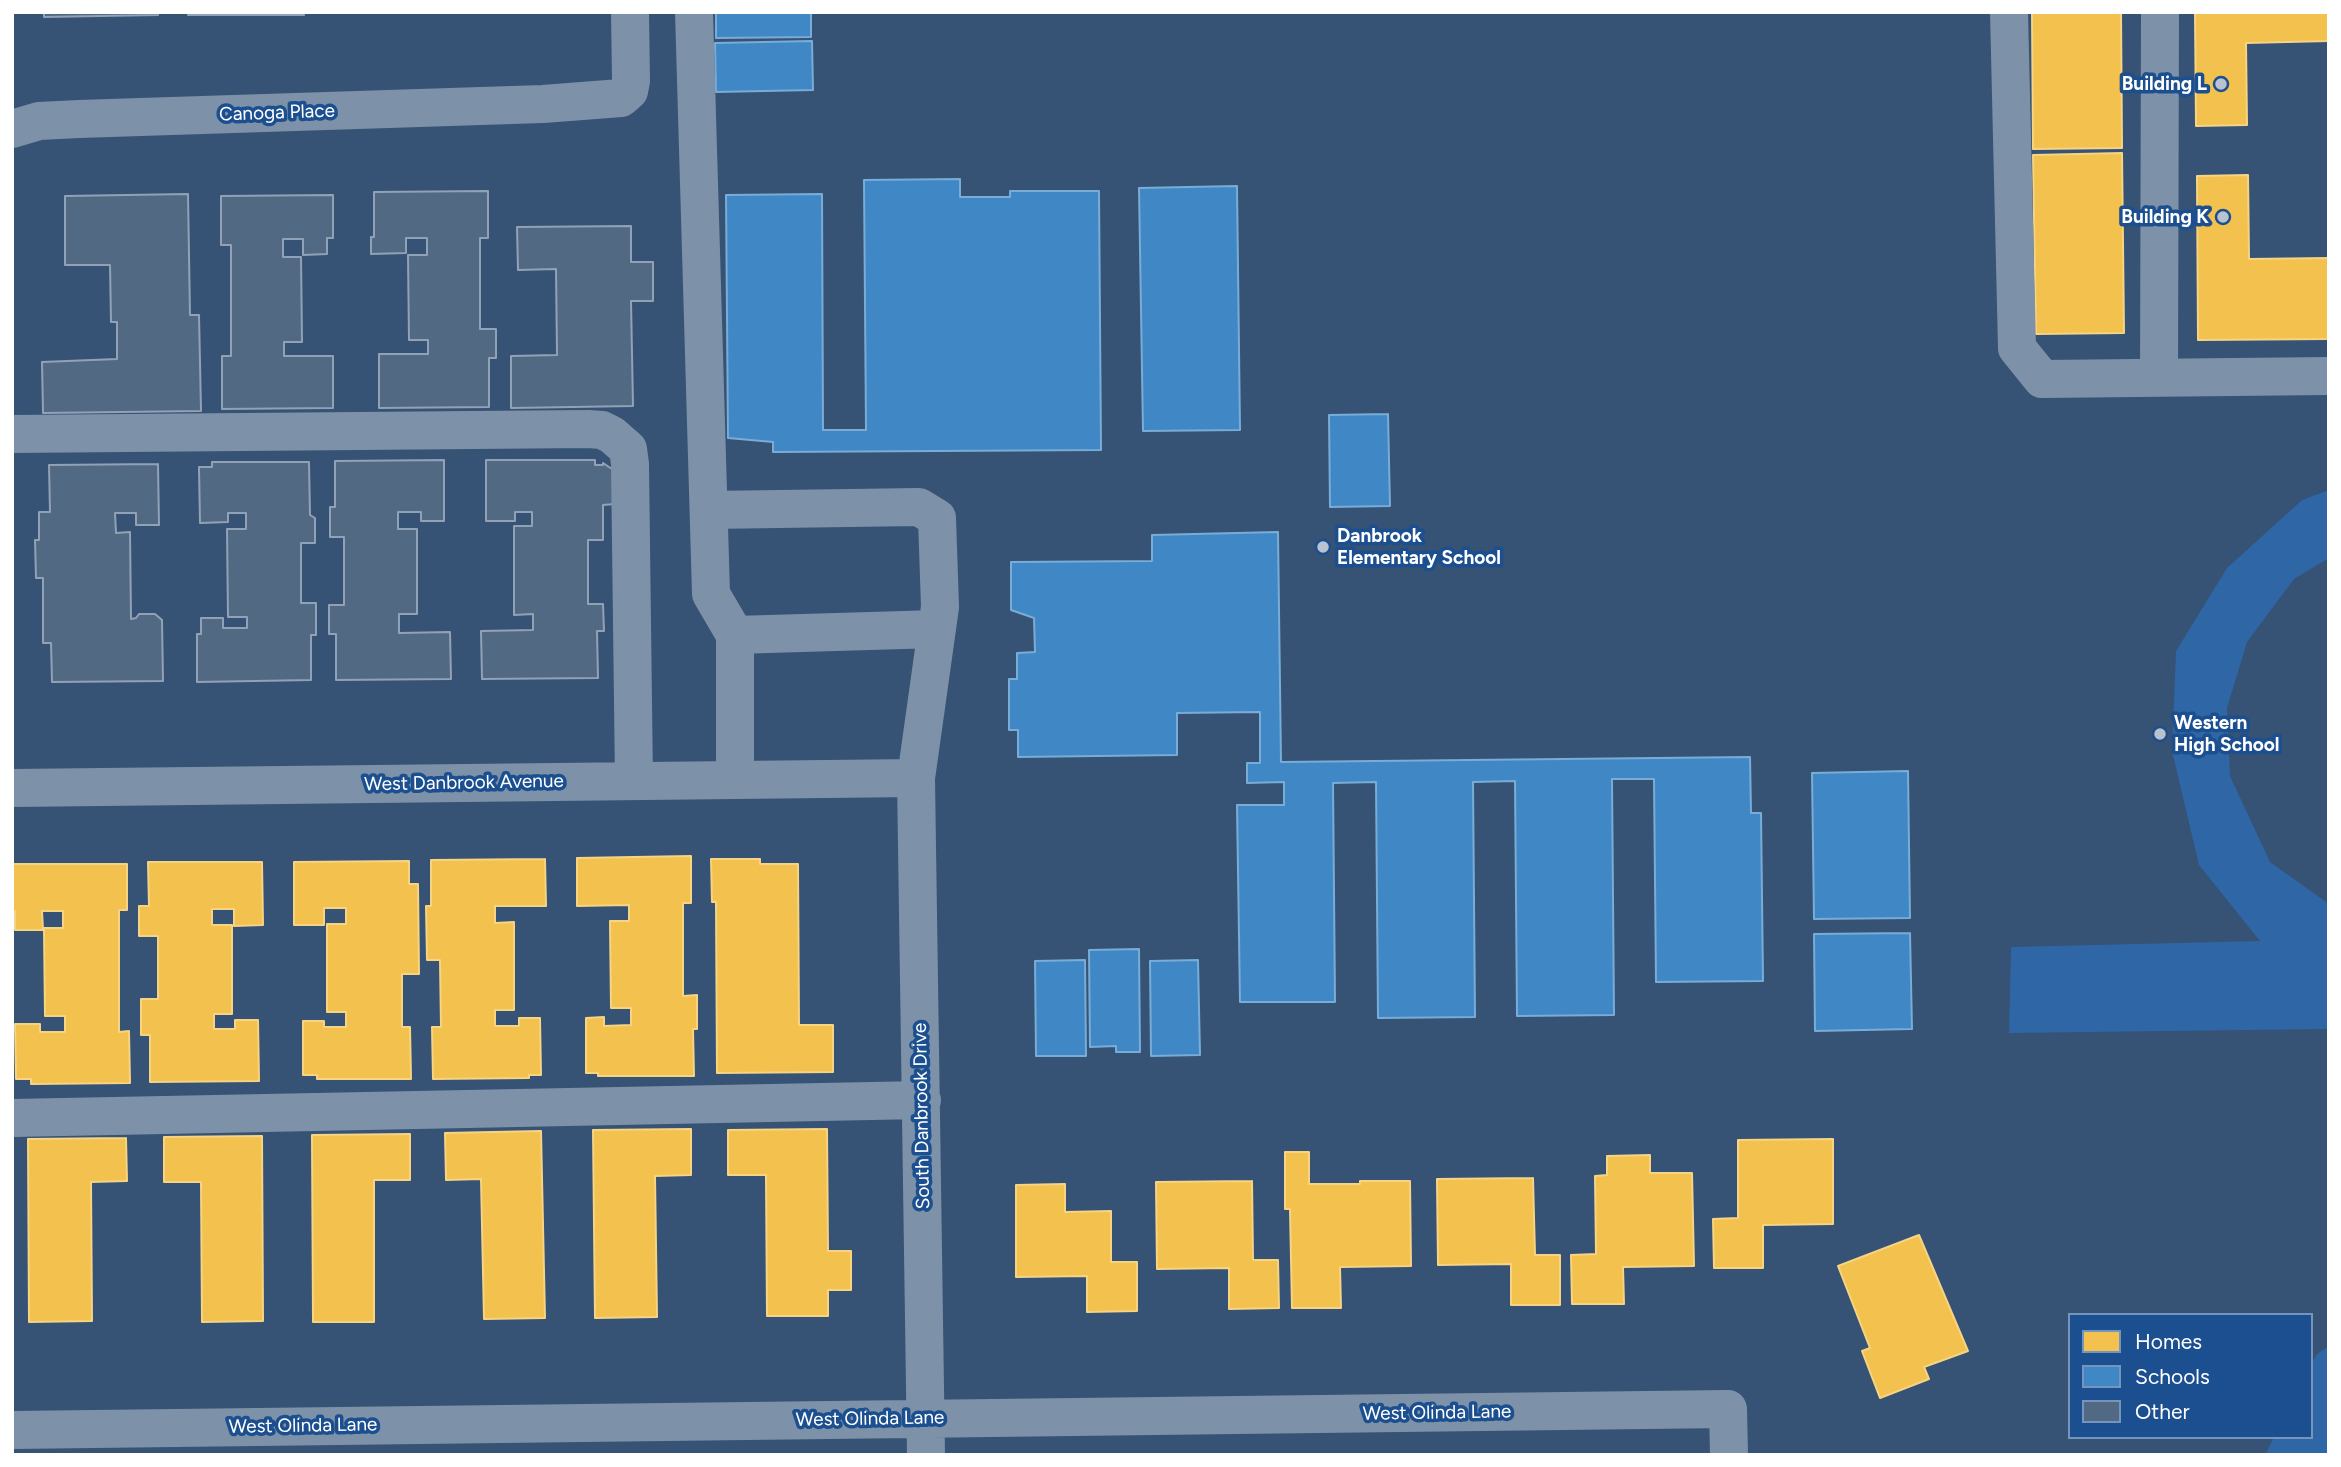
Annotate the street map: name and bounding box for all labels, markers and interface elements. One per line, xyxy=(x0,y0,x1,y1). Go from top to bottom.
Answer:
place label: Building L xyxy=(2122,73,2207,95)
marker: Building L xyxy=(2213,76,2229,92)
street label: Canoga Place xyxy=(219,100,335,126)
place label: Building K xyxy=(2121,206,2209,228)
marker: Building K xyxy=(2215,209,2231,225)
place label: Danbrook Elementary School xyxy=(1337,525,1501,569)
marker: Danbrook Elementary School xyxy=(1315,539,1331,555)
place label: Western High School xyxy=(2174,712,2279,756)
marker: Western High School xyxy=(2152,726,2168,742)
street label: West Danbrook Avenue xyxy=(364,770,564,796)
street label: South Danbrook Drive xyxy=(909,1023,935,1209)
legend xyxy=(2068,1313,2313,1439)
text: Homes xyxy=(2135,1329,2202,1354)
text: Schools xyxy=(2135,1364,2210,1389)
text: Other xyxy=(2135,1399,2190,1424)
street label: West Olinda Lane xyxy=(1363,1400,1511,1426)
street label: West Olinda Lane xyxy=(796,1406,944,1432)
street label: West Olinda Lane xyxy=(229,1413,377,1439)

